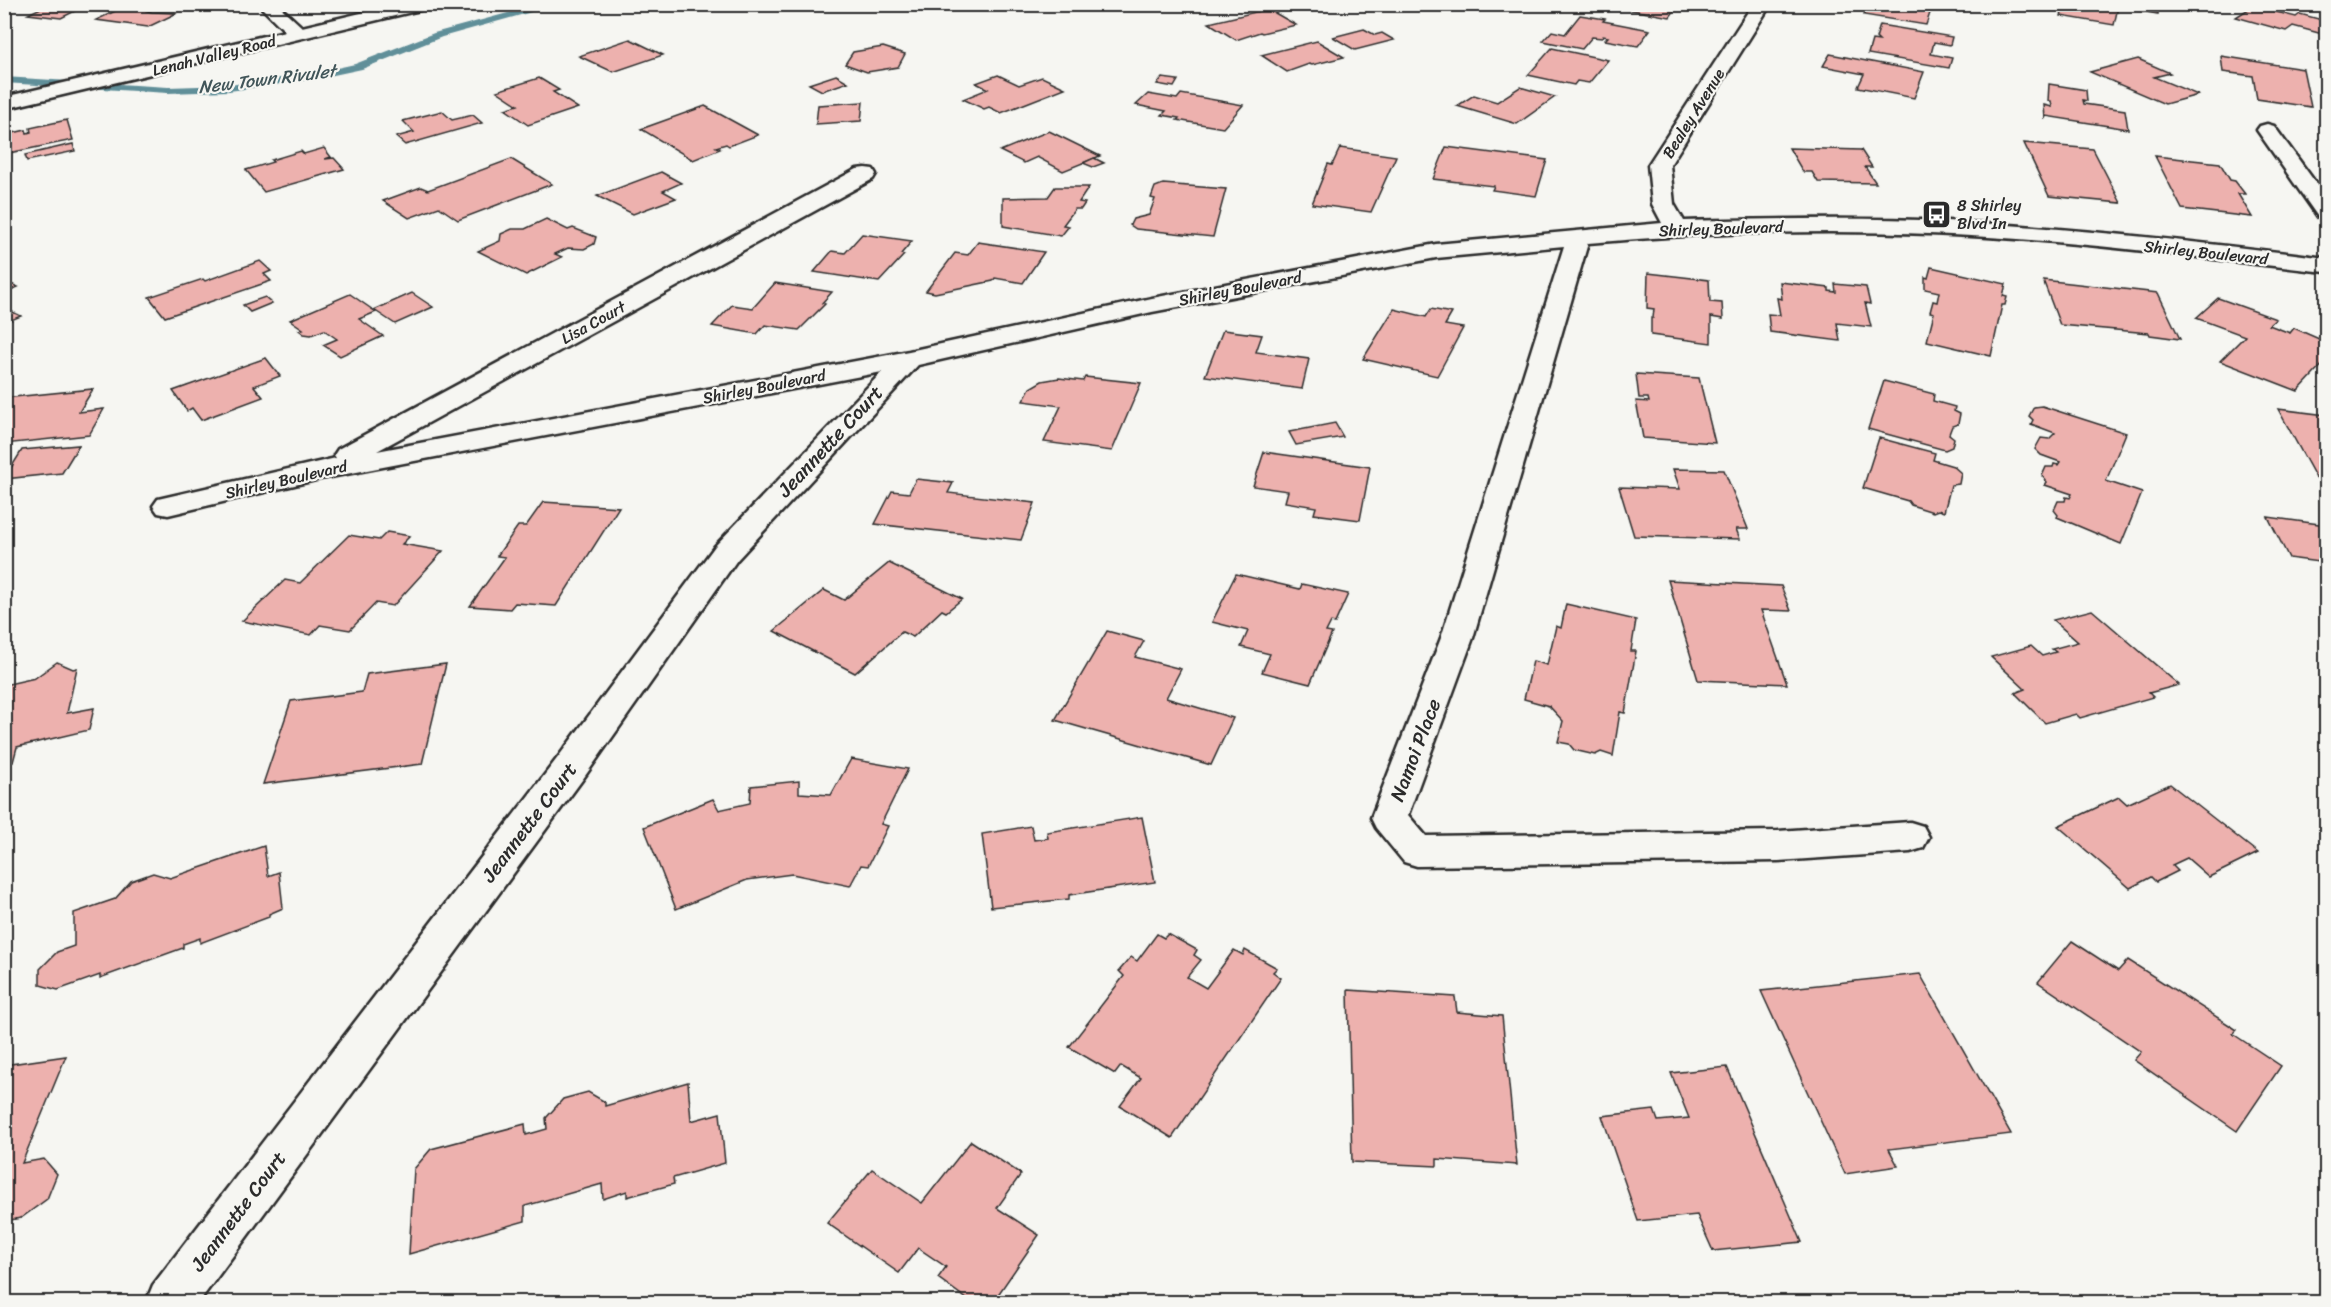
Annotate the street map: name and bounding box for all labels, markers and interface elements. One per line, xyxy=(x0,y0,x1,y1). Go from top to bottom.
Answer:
street label: Lenah Valley Road xyxy=(149,26,281,85)
water label: New Town Rivulet xyxy=(196,54,340,103)
street label: Bealey Avenue xyxy=(1654,62,1733,164)
place label: 8 Shirley Blvd In xyxy=(1957,191,2022,238)
bus stop icon: 8 Shirley Blvd In xyxy=(1920,198,1952,230)
street label: Shirley Boulevard xyxy=(1658,212,1785,245)
street label: Shirley Boulevard xyxy=(2143,232,2271,274)
street label: Shirley Boulevard xyxy=(1176,262,1306,315)
street label: Lisa Court xyxy=(555,292,632,352)
street label: Shirley Boulevard xyxy=(700,360,830,413)
street label: Jeannette Court xyxy=(768,377,892,506)
street label: Shirley Boulevard xyxy=(222,451,352,508)
street label: Namoi Place xyxy=(1380,694,1451,807)
street label: Jeannette Court xyxy=(472,754,587,891)
street label: Jeannette Court xyxy=(181,1143,296,1280)

